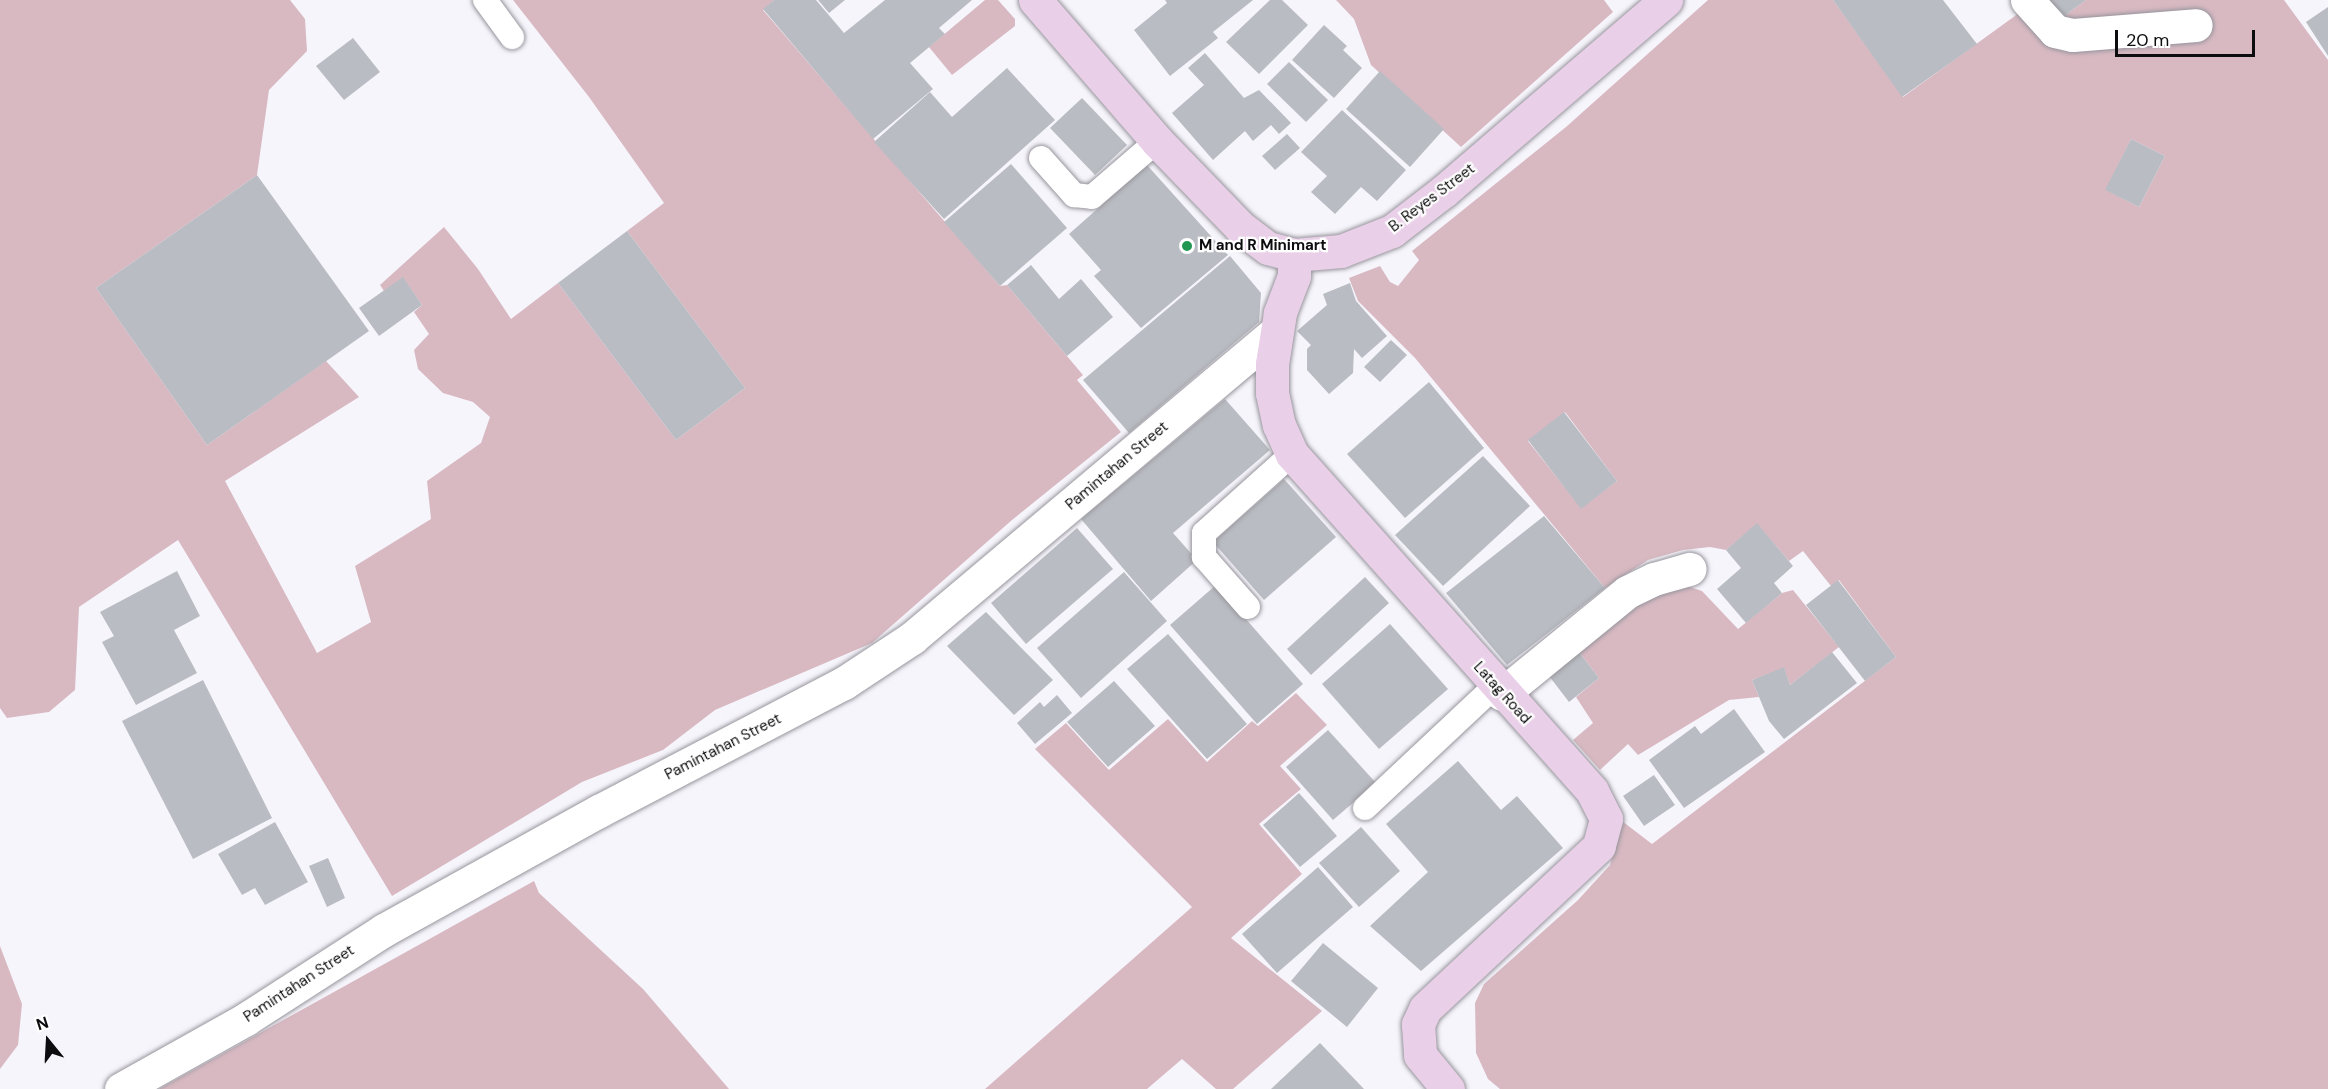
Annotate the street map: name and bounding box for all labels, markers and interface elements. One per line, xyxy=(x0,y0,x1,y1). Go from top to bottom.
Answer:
scale bar xyxy=(2118,18,2258,56)
text: 20 m xyxy=(2126,28,2169,52)
street label: B. Reyes Street xyxy=(1386,160,1478,236)
place label: M and R Minimart xyxy=(1199,237,1326,255)
marker: M and R Minimart xyxy=(1180,239,1194,253)
street label: Pamintahan Street xyxy=(1062,418,1172,514)
street label: Latag Road xyxy=(1469,658,1535,728)
street label: Pamintahan Street xyxy=(662,710,784,784)
street label: Pamintahan Street xyxy=(240,942,358,1026)
north arrow xyxy=(18,1011,78,1071)
text: N xyxy=(33,1012,51,1035)

